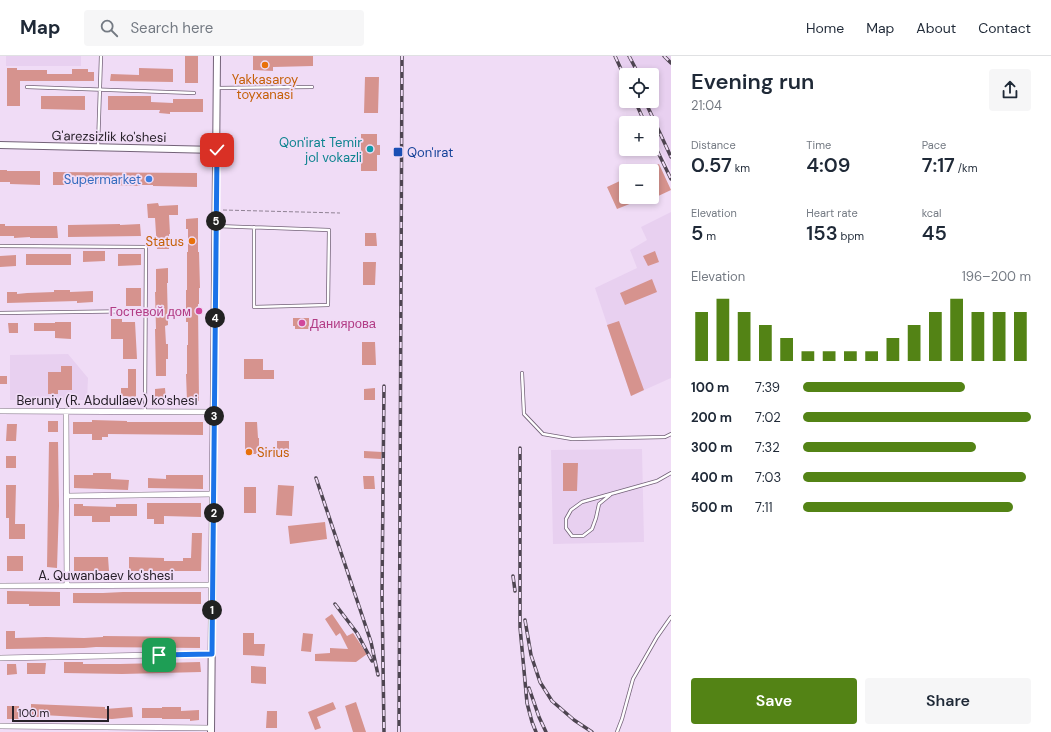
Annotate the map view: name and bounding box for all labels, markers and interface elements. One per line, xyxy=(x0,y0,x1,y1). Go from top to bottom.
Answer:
search box xyxy=(84,10,364,46)
text: Map xyxy=(20,15,60,40)
icon: search xyxy=(98,17,120,39)
text: Search here xyxy=(130,18,213,38)
text: Home xyxy=(806,19,844,37)
text: Map xyxy=(866,19,894,37)
text: About xyxy=(916,19,956,37)
text: Contact xyxy=(978,19,1031,37)
marker: Yakkasaroy toyxanasi xyxy=(260,60,270,70)
text: Evening run xyxy=(691,67,814,96)
map controls xyxy=(619,68,659,204)
button: locate xyxy=(619,68,659,108)
button: share xyxy=(989,69,1031,111)
place label: Yakkasaroy toyxanasi xyxy=(232,71,298,103)
text: 21:04 xyxy=(691,97,722,114)
button: + xyxy=(619,116,659,156)
street label: G'arezsizlik ko'shesi xyxy=(51,127,167,146)
pin xyxy=(200,133,234,167)
place label: Qon'irat Temir jol vokazli xyxy=(279,134,362,166)
text: Distance xyxy=(691,138,736,152)
text: Time xyxy=(806,138,831,152)
text: Pace xyxy=(922,138,946,152)
icon: check xyxy=(206,139,228,161)
marker: Qon'irat Temir jol vokazli xyxy=(365,144,375,154)
place label: Qon'ırat xyxy=(407,144,453,161)
marker: Qon'ırat xyxy=(392,146,404,158)
text: 0.57 xyxy=(691,152,732,178)
text: 4:09 xyxy=(806,152,851,178)
text: 7:17 xyxy=(922,152,955,178)
text: km xyxy=(732,161,750,175)
text: /km xyxy=(955,161,977,175)
button: − xyxy=(619,164,659,204)
place label: Supermarket xyxy=(64,171,141,188)
marker: Supermarket xyxy=(144,174,154,184)
text: Elevation xyxy=(691,206,737,220)
text: Heart rate xyxy=(806,206,858,220)
text: kcal xyxy=(922,206,942,220)
pin: 5 xyxy=(206,211,226,231)
text: 5 xyxy=(213,214,219,228)
text: 5 xyxy=(691,220,703,246)
text: 153 xyxy=(806,220,838,246)
text: 45 xyxy=(922,220,947,246)
text: m xyxy=(703,229,716,243)
text: bpm xyxy=(838,229,864,243)
place label: Status xyxy=(145,233,184,250)
marker: Status xyxy=(187,236,197,246)
text: Elevation xyxy=(691,268,745,285)
text: 196–200 m xyxy=(962,268,1031,285)
place label: Гостевой дом xyxy=(110,303,191,320)
marker: Гостевой дом xyxy=(194,306,204,316)
pin: 4 xyxy=(205,308,225,328)
text: 4 xyxy=(211,311,219,325)
place label: Даниярова xyxy=(310,315,377,332)
marker: Даниярова xyxy=(297,318,307,328)
text: 100 m xyxy=(691,379,729,396)
text: 7:39 xyxy=(755,379,780,396)
street label: Beruniy (R. Abdullaev) ko'shesi xyxy=(16,392,198,409)
pin: 3 xyxy=(204,406,224,426)
text: 3 xyxy=(211,409,217,423)
text: 200 m xyxy=(691,409,732,426)
text: 7:02 xyxy=(755,409,781,426)
text: 300 m xyxy=(691,439,732,456)
text: 7:32 xyxy=(755,439,780,456)
place label: Sirius xyxy=(257,444,290,461)
marker: Sirius xyxy=(244,447,254,457)
text: 400 m xyxy=(691,469,733,486)
text: 7:03 xyxy=(755,469,781,486)
text: 500 m xyxy=(691,499,733,516)
text: 7:11 xyxy=(755,499,773,516)
pin: 2 xyxy=(204,503,224,523)
text: 2 xyxy=(211,506,217,520)
street label: A. Quwanbaev ko'shesi xyxy=(38,567,174,584)
pin: 1 xyxy=(202,600,222,620)
text: 1 xyxy=(210,603,214,617)
pin xyxy=(142,638,176,672)
icon: arrive xyxy=(148,644,170,666)
button: Save xyxy=(691,678,857,724)
button: Share xyxy=(865,678,1031,724)
scale bar xyxy=(12,704,109,723)
text: 100 m xyxy=(18,706,49,720)

